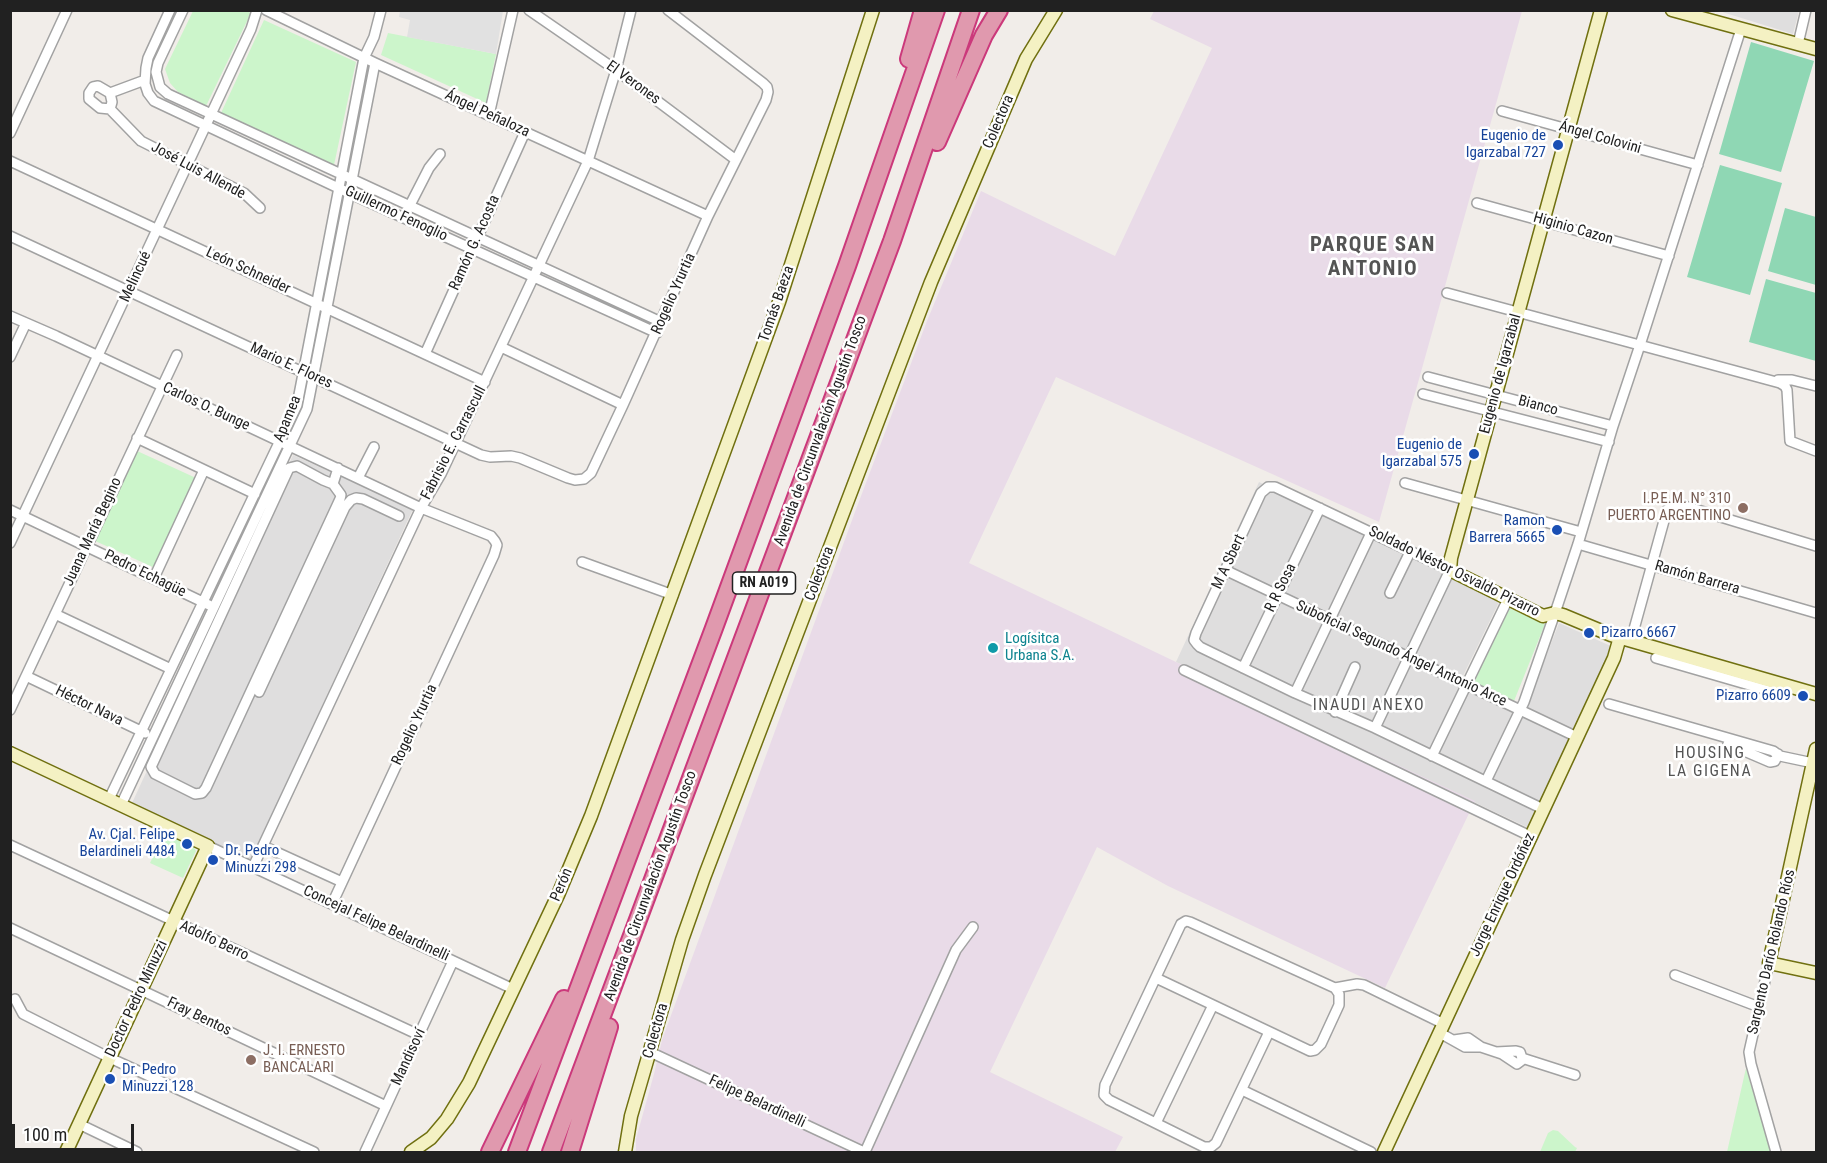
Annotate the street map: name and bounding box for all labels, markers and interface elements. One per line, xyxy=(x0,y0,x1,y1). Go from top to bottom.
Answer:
street label: El Verones xyxy=(602,57,664,109)
street label: Ángel Peñaloza xyxy=(442,86,532,142)
street label: Colectora xyxy=(980,92,1018,152)
street label: Ángel Colovini xyxy=(1557,118,1643,158)
place label: Eugenio de Igarzabal 727 xyxy=(1466,127,1546,162)
marker: Eugenio de Igarzabal 727 xyxy=(1551,138,1565,152)
street label: José Luis Allende xyxy=(148,139,248,203)
street label: Guillermo Fenoglio xyxy=(342,182,450,246)
street label: Ramón G. Acosta xyxy=(446,193,504,293)
street label: Higinio Cazon xyxy=(1531,209,1615,249)
district label: PARQUE SAN ANTONIO xyxy=(1310,233,1436,283)
street label: León Schneider xyxy=(203,244,293,298)
street label: Melincué xyxy=(116,249,156,305)
street label: Rogelio Yrurtia xyxy=(648,251,700,337)
street label: Tomás Baeza xyxy=(756,263,798,345)
street label: Eugenio de Igarzabal xyxy=(1476,312,1526,436)
street label: Avenida de Circunvalación Agustín Tosco xyxy=(771,313,871,549)
street label: Mario E. Flores xyxy=(247,339,335,393)
street label: Carlos O. Bunge xyxy=(159,379,253,435)
street label: Fabrisio E. Carrascull xyxy=(418,383,490,503)
street label: Bianco xyxy=(1516,392,1560,420)
street label: Apamea xyxy=(271,393,305,445)
place label: Eugenio de Igarzabal 575 xyxy=(1382,436,1462,471)
marker: Eugenio de Igarzabal 575 xyxy=(1467,447,1481,461)
street label: Juana María Begino xyxy=(60,475,126,589)
place label: I.P.E.M. N° 310 PUERTO ARGENTINO xyxy=(1607,490,1731,525)
marker: I.P.E.M. N° 310 PUERTO ARGENTINO xyxy=(1736,501,1750,515)
place label: Ramon Barrera 5665 xyxy=(1469,512,1545,547)
street label: Soldado Néstor Osvaldo Pizarro xyxy=(1366,523,1542,621)
marker: Ramon Barrera 5665 xyxy=(1550,523,1564,537)
street label: M A Sbert xyxy=(1208,532,1250,592)
street label: Colectora xyxy=(801,544,839,604)
street label: Pedro Echagüe xyxy=(101,547,189,601)
street label: Ramón Barrera xyxy=(1652,557,1742,599)
street label: R R Sosa xyxy=(1261,561,1301,615)
road number: RN A019 xyxy=(732,572,795,594)
street label: Suboficial Segundo Ángel Antonio Arce xyxy=(1293,597,1509,711)
place label: Pizarro 6667 xyxy=(1601,624,1676,642)
marker: Pizarro 6667 xyxy=(1582,626,1596,640)
place label: Logísitca Urbana S.A. xyxy=(1005,630,1075,665)
marker: Logísitca Urbana S.A. xyxy=(986,641,1000,655)
street label: Héctor Nava xyxy=(52,682,126,730)
street label: Rogelio Yrurtia xyxy=(388,682,442,768)
place label: Pizarro 6609 xyxy=(1716,687,1791,705)
marker: Pizarro 6609 xyxy=(1796,689,1810,703)
district label: INAUDI ANEXO xyxy=(1313,696,1425,716)
district label: HOUSING LA GIGENA xyxy=(1668,744,1752,782)
street label: Avenida de Circunvalación Agustín Tosco xyxy=(601,768,701,1004)
place label: Av. Cjal. Felipe Belardineli 4484 xyxy=(80,826,175,861)
street label: Jorge Enrique Ordóñez xyxy=(1466,830,1540,960)
marker: Av. Cjal. Felipe Belardineli 4484 xyxy=(180,837,194,851)
place label: Dr. Pedro Minuzzi 298 xyxy=(225,842,297,877)
marker: Dr. Pedro Minuzzi 298 xyxy=(206,853,220,867)
street label: Perón xyxy=(547,866,577,904)
street label: Sargento Darío Rolando Ríos xyxy=(1744,868,1800,1036)
street label: Concejal Felipe Belardinelli xyxy=(300,882,452,966)
street label: Adolfo Berro xyxy=(176,917,252,965)
street label: Doctor Pedro Minuzzi xyxy=(102,938,172,1060)
street label: Fray Bentos xyxy=(164,994,234,1040)
street label: Colectora xyxy=(640,1001,672,1061)
street label: Mandisoví xyxy=(388,1026,430,1088)
place label: J. I. ERNESTO BANCALARI xyxy=(263,1042,345,1077)
marker: J. I. ERNESTO BANCALARI xyxy=(244,1053,258,1067)
place label: Dr. Pedro Minuzzi 128 xyxy=(122,1061,194,1096)
marker: Dr. Pedro Minuzzi 128 xyxy=(103,1072,117,1086)
street label: Felipe Belardinelli xyxy=(706,1072,808,1132)
scale bar xyxy=(15,1112,136,1150)
text: 100 m xyxy=(23,1124,67,1145)

